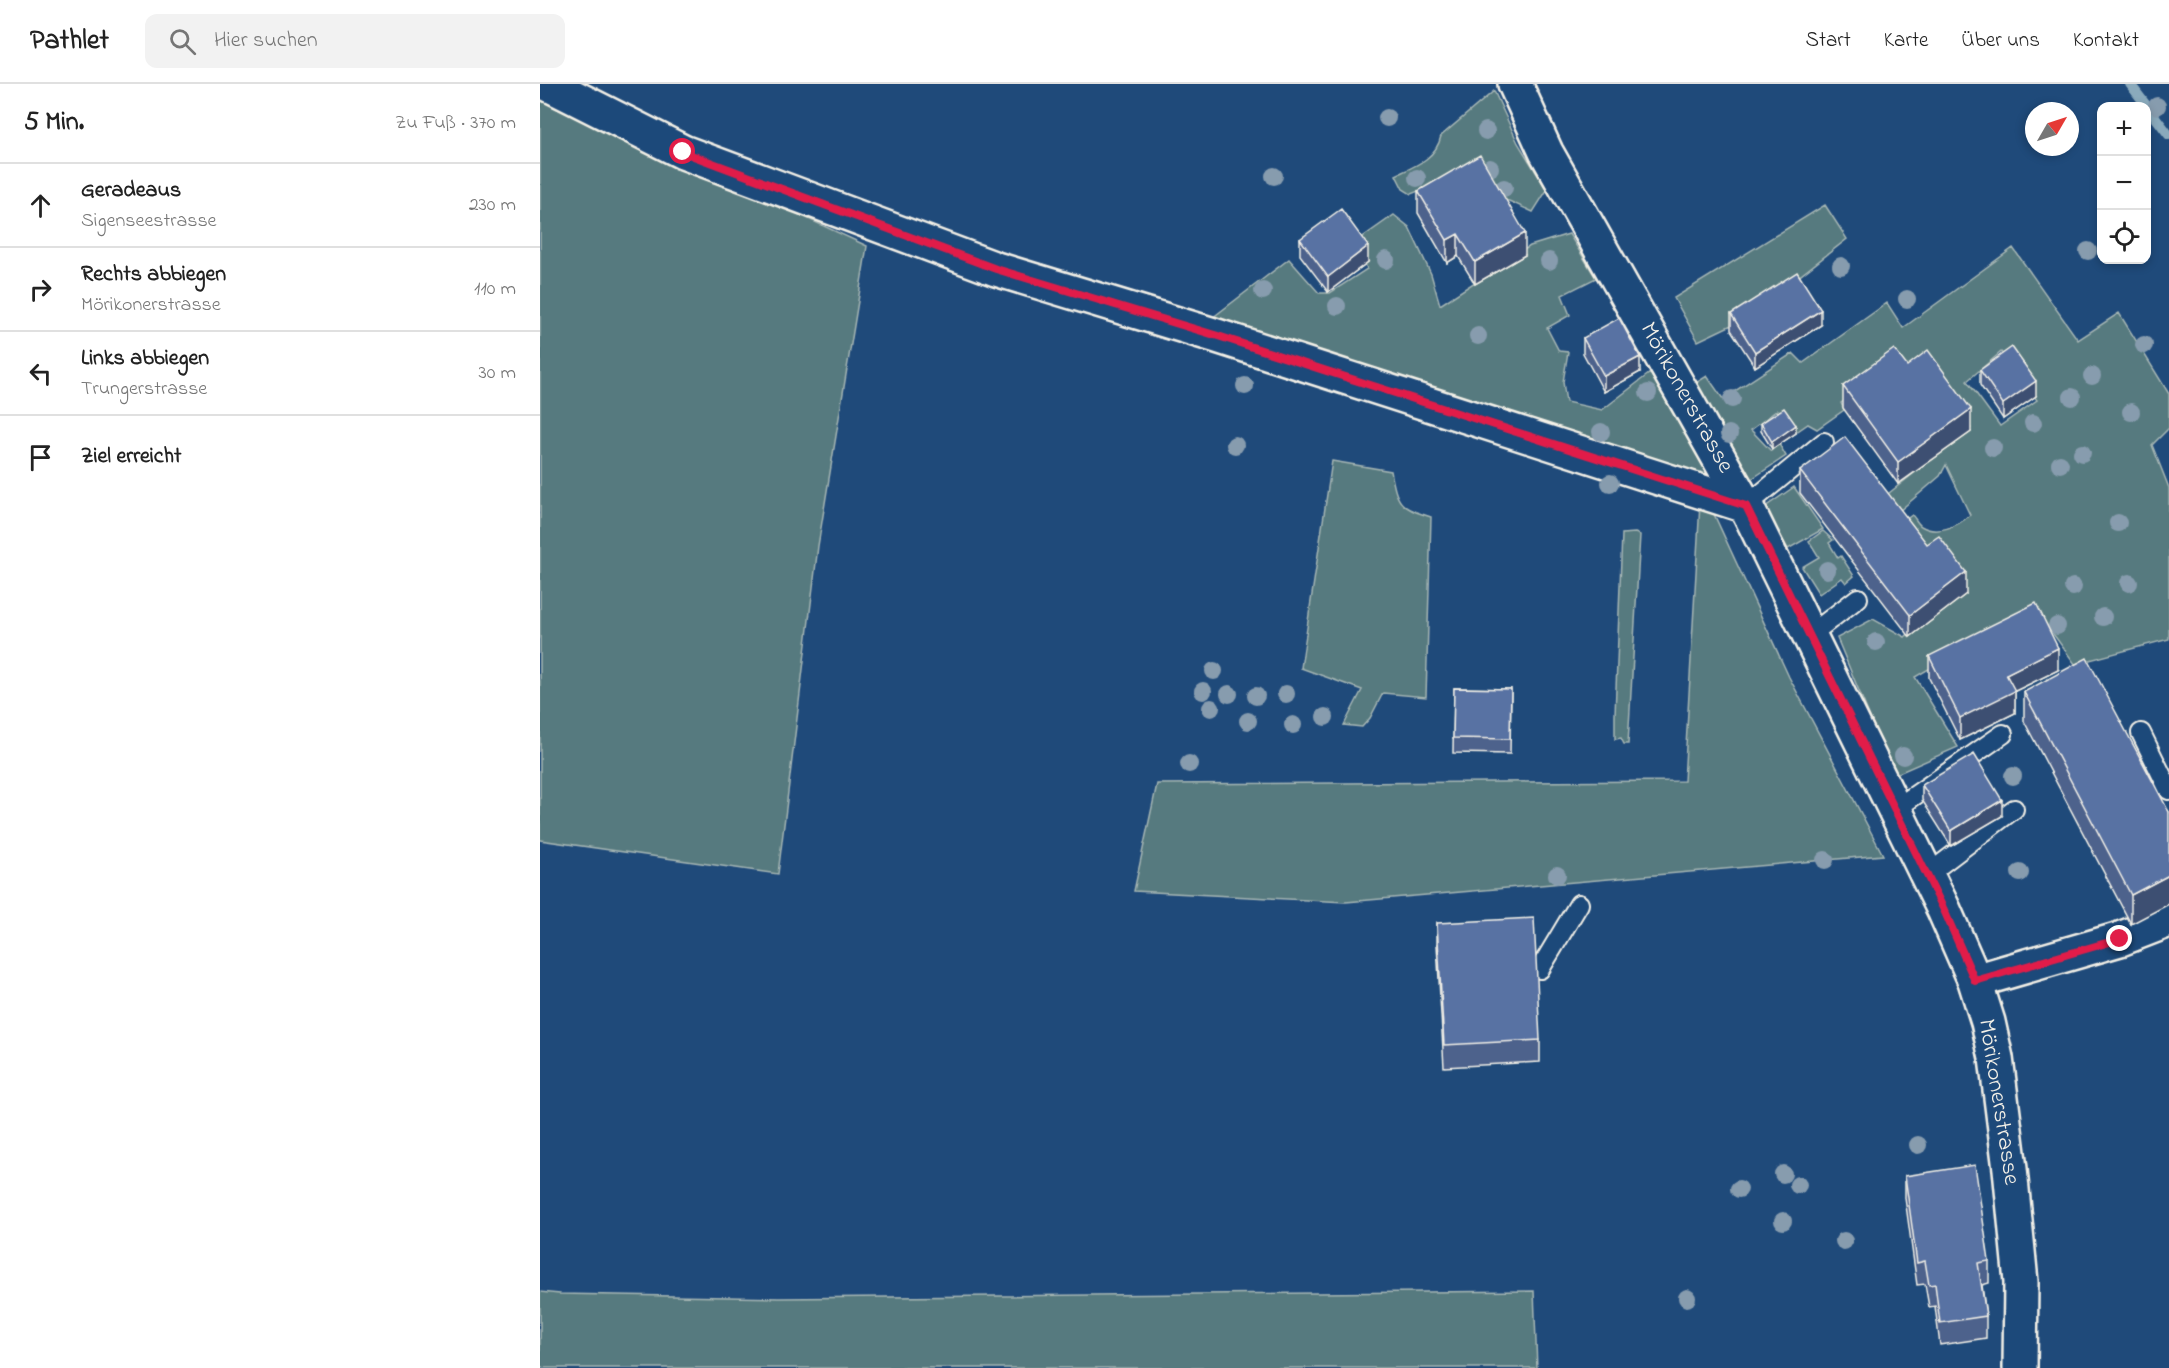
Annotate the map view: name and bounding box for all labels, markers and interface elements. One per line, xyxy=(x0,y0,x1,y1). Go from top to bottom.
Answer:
search box xyxy=(145,14,565,68)
text: Pathlet xyxy=(30,21,109,62)
icon: search xyxy=(166,25,199,58)
text: Hier suchen xyxy=(214,25,318,57)
text: Start xyxy=(1805,26,1851,56)
text: Karte xyxy=(1884,26,1928,56)
text: Über uns xyxy=(1961,26,2040,56)
text: Kontakt xyxy=(2073,26,2139,56)
north arrow xyxy=(2025,102,2079,156)
map controls xyxy=(2097,102,2151,264)
button: + xyxy=(2097,102,2151,156)
text: 5 Min. xyxy=(24,104,84,142)
text: Zu Fuß · 370 m xyxy=(395,109,516,138)
route start xyxy=(669,138,695,164)
button: − xyxy=(2097,156,2151,210)
text: Geradeaus xyxy=(81,175,181,207)
icon: ahead xyxy=(24,189,57,222)
text: 230 m xyxy=(469,191,516,220)
text: Sigenseestrasse xyxy=(81,207,217,236)
button: locate xyxy=(2097,210,2151,264)
text: Rechts abbiegen xyxy=(81,259,226,291)
icon: right xyxy=(24,273,57,306)
text: 110 m xyxy=(474,275,516,304)
text: Mörikonerstrasse xyxy=(81,291,221,320)
street label: Mörikonerstrasse xyxy=(1630,316,1742,480)
text: Links abbiegen xyxy=(81,343,209,375)
icon: left xyxy=(24,357,57,390)
text: 30 m xyxy=(479,359,516,388)
text: Trungerstrasse xyxy=(81,375,207,404)
icon: arrive xyxy=(24,441,57,474)
text: Ziel erreicht xyxy=(81,441,181,473)
route end xyxy=(2106,925,2132,951)
street label: Mörikonerstrasse xyxy=(1968,1016,2028,1188)

